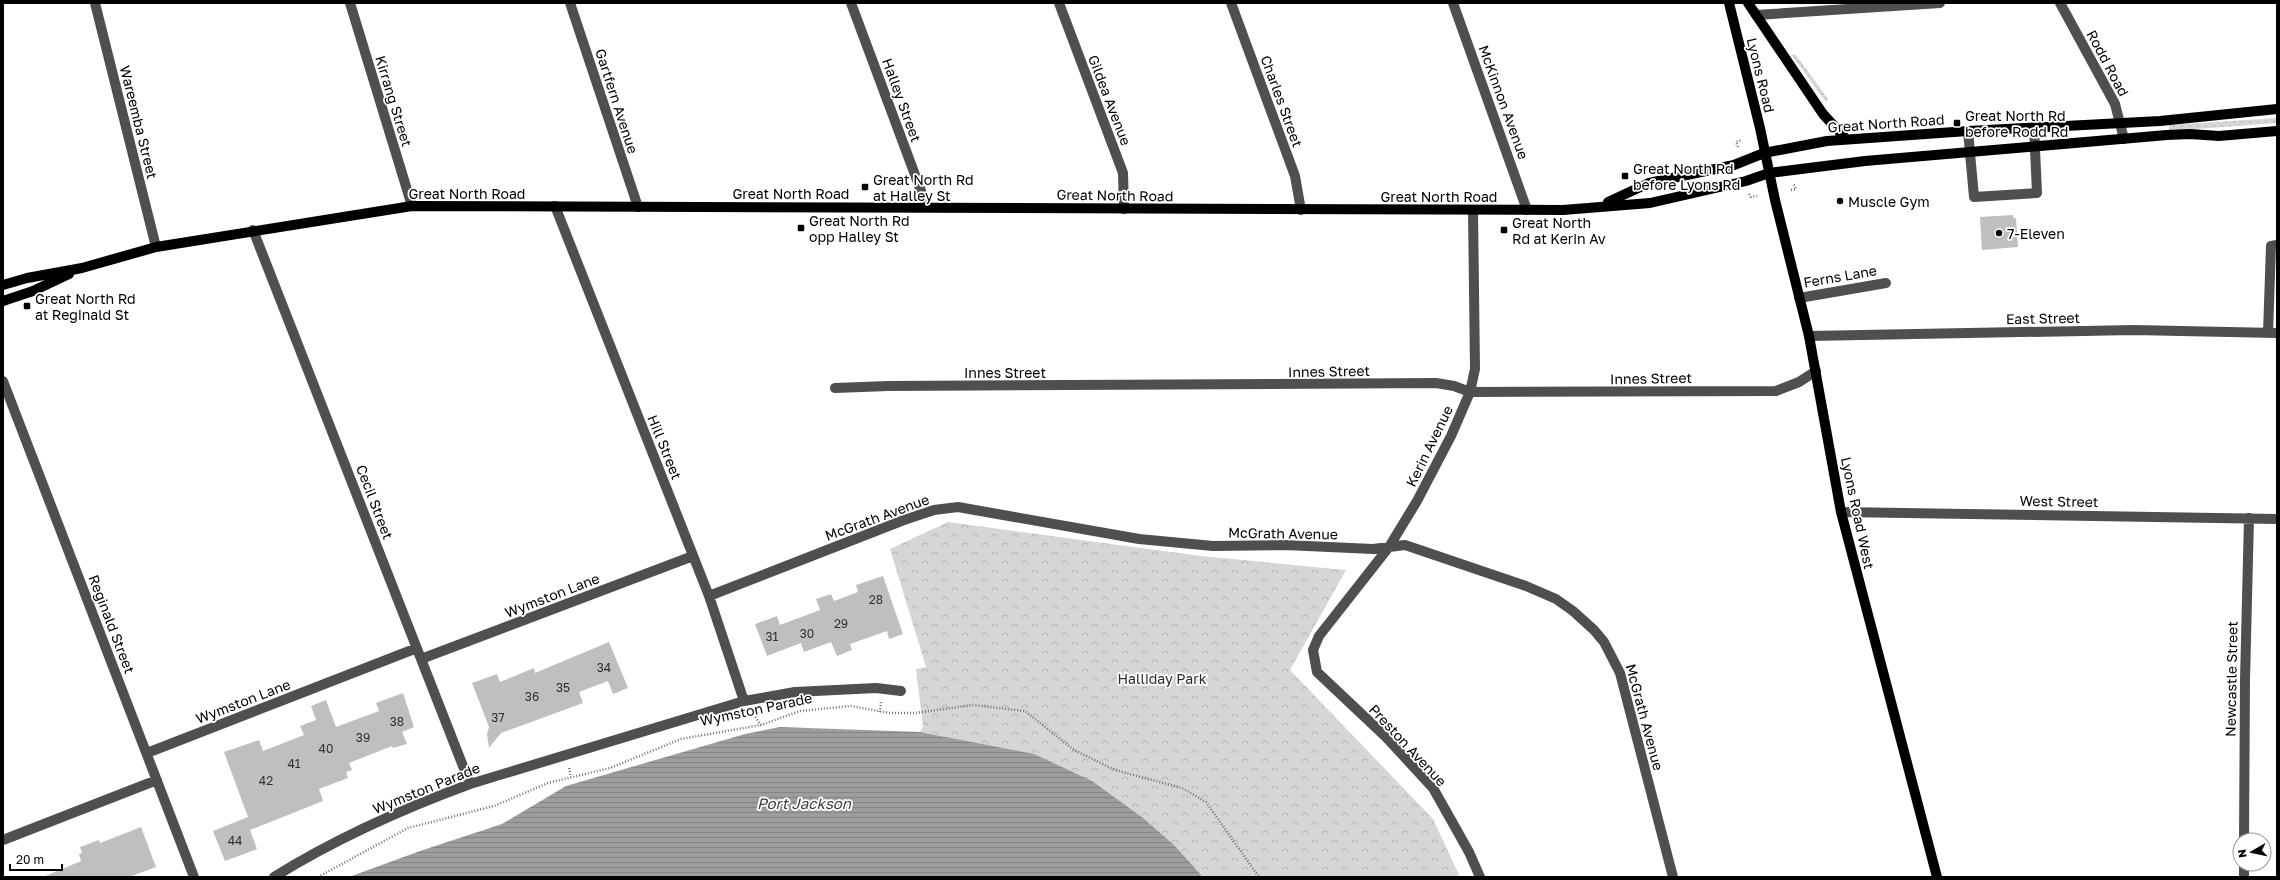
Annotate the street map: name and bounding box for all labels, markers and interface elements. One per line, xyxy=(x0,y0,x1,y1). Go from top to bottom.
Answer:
street label: Rodd Road xyxy=(2083,27,2133,99)
street label: Lyons Road xyxy=(1743,36,1779,114)
street label: McKinnon Avenue xyxy=(1475,43,1533,161)
street label: Gartfern Avenue xyxy=(592,46,642,156)
street label: Gildea Avenue xyxy=(1085,52,1135,148)
street label: Kirrang Street xyxy=(372,53,416,149)
street label: Charles Street xyxy=(1258,53,1306,149)
street label: Halley Street xyxy=(879,56,925,144)
street label: Wareemba Street xyxy=(117,64,161,180)
place label: Great North Rd before Rodd Rd xyxy=(1965,107,2068,140)
street label: Great North Road xyxy=(1827,110,1945,136)
marker: Great North Rd before Rodd Rd xyxy=(1952,118,1962,128)
place label: Great North Rd before Lyons Rd xyxy=(1633,160,1740,193)
place label: Great North Rd at Halley St xyxy=(873,171,974,204)
marker: Great North Rd before Lyons Rd xyxy=(1620,171,1630,181)
marker: Great North Rd at Halley St xyxy=(860,182,870,192)
street label: Great North Road xyxy=(409,185,525,202)
street label: Great North Road xyxy=(733,185,849,202)
street label: Great North Road xyxy=(1056,185,1174,205)
street label: Great North Road xyxy=(1381,188,1497,205)
place label: Muscle Gym xyxy=(1848,193,1930,210)
marker: Muscle Gym xyxy=(1835,196,1845,206)
place label: Great North Rd opp Halley St xyxy=(809,212,910,245)
place label: Great North Rd at Kerin Av xyxy=(1512,214,1606,247)
marker: Great North Rd opp Halley St xyxy=(796,223,806,233)
marker: Great North Rd at Kerin Av xyxy=(1499,225,1509,235)
place label: 7-Eleven xyxy=(2007,225,2065,242)
marker: 7-Eleven xyxy=(1994,228,2004,238)
street label: Ferns Lane xyxy=(1802,261,1878,291)
place label: Great North Rd at Reginald St xyxy=(35,290,136,323)
marker: Great North Rd at Reginald St xyxy=(22,301,32,311)
street label: East Street xyxy=(2006,309,2080,327)
street label: Innes Street xyxy=(1288,362,1370,380)
street label: Innes Street xyxy=(964,364,1046,381)
street label: Innes Street xyxy=(1610,369,1692,387)
street label: Kerin Avenue xyxy=(1402,403,1456,489)
street label: Hill Street xyxy=(644,412,686,482)
street label: Lyons Road West xyxy=(1838,455,1878,571)
street label: Cecil Street xyxy=(353,462,397,542)
street label: McGrath Avenue xyxy=(823,490,931,544)
street label: West Street xyxy=(2019,492,2099,510)
street label: McGrath Avenue xyxy=(1228,524,1338,542)
street label: Wymston Lane xyxy=(502,569,602,621)
street label: Reginald Street xyxy=(85,572,139,676)
house number: 28 xyxy=(869,592,883,607)
house number: 29 xyxy=(834,616,848,631)
street label: Newcastle Street xyxy=(2221,621,2241,737)
house number: 30 xyxy=(800,626,814,641)
house number: 31 xyxy=(766,629,779,644)
house number: 34 xyxy=(597,660,611,675)
street label: McGrath Avenue xyxy=(1623,662,1667,772)
park label: Halliday Park xyxy=(1117,670,1207,687)
street label: Wymston Lane xyxy=(193,675,293,727)
house number: 35 xyxy=(556,680,570,695)
house number: 36 xyxy=(525,689,539,704)
street label: Wymston Parade xyxy=(698,689,814,729)
street label: Preston Avenue xyxy=(1366,701,1450,789)
house number: 37 xyxy=(491,710,505,725)
house number: 38 xyxy=(390,714,404,729)
house number: 39 xyxy=(356,730,370,745)
house number: 40 xyxy=(319,741,333,756)
house number: 41 xyxy=(287,756,301,771)
street label: Wymston Parade xyxy=(370,759,482,817)
house number: 42 xyxy=(259,773,273,788)
water label: Port Jackson xyxy=(757,794,852,812)
north arrow xyxy=(2232,832,2272,872)
house number: 44 xyxy=(228,833,242,848)
scale bar xyxy=(10,846,62,872)
text: N xyxy=(2235,848,2249,859)
text: 20 m xyxy=(16,852,44,867)

